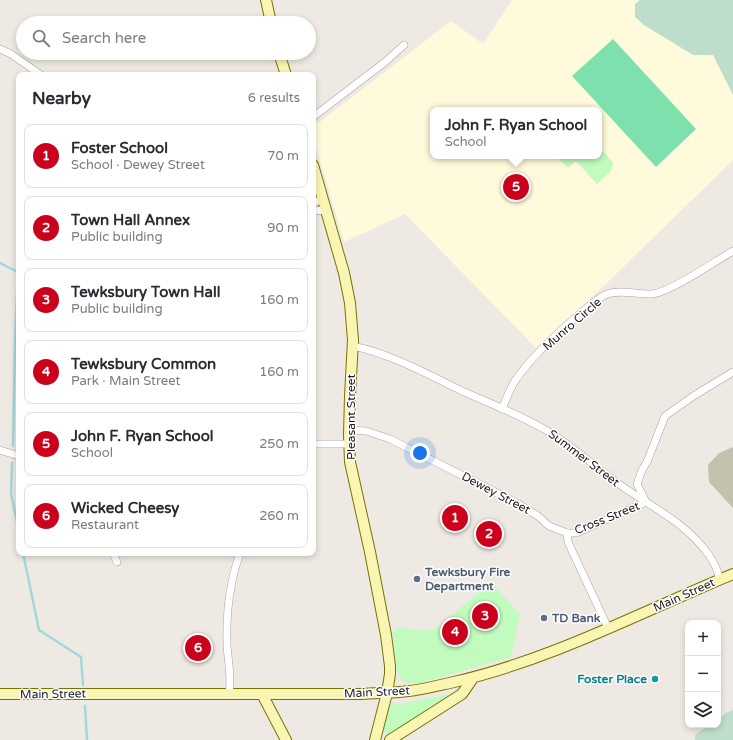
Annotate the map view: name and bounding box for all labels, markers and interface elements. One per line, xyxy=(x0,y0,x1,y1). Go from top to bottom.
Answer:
search box xyxy=(16,16,316,60)
icon: search xyxy=(30,27,52,49)
text: Search here xyxy=(62,29,146,47)
text: Nearby xyxy=(32,88,91,109)
text: 6 results xyxy=(248,90,300,106)
popup xyxy=(430,107,602,159)
text: John F. Ryan School xyxy=(445,116,587,134)
text: School xyxy=(445,134,487,150)
text: Foster School xyxy=(71,139,168,157)
text: 1 xyxy=(42,148,50,164)
text: 70 m xyxy=(267,148,299,164)
text: School · Dewey Street xyxy=(71,157,205,173)
pin: 5 xyxy=(503,172,529,202)
text: Town Hall Annex xyxy=(71,211,190,229)
text: 2 xyxy=(42,220,50,236)
text: 90 m xyxy=(267,220,299,236)
text: Public building xyxy=(71,229,163,245)
text: Tewksbury Town Hall xyxy=(71,283,220,301)
text: 3 xyxy=(42,292,50,308)
text: 160 m xyxy=(259,292,299,308)
street label: Munro Circle xyxy=(540,295,604,353)
text: Public building xyxy=(71,301,163,317)
text: Tewksbury Common xyxy=(71,355,216,373)
text: 4 xyxy=(42,364,50,380)
text: 160 m xyxy=(259,364,299,380)
text: Park · Main Street xyxy=(71,373,180,389)
street label: Pleasant Street xyxy=(344,373,358,460)
text: John F. Ryan School xyxy=(71,427,214,445)
street label: Summer Street xyxy=(546,427,623,490)
text: 5 xyxy=(42,436,50,452)
text: 250 m xyxy=(259,436,299,452)
your location xyxy=(410,443,430,463)
text: School xyxy=(71,445,113,461)
street label: Dewey Street xyxy=(459,469,533,517)
street label: Cross Street xyxy=(572,498,642,537)
text: Wicked Cheesy xyxy=(71,499,179,517)
pin: 1 xyxy=(442,503,468,533)
text: 6 xyxy=(42,508,50,524)
text: 260 m xyxy=(259,508,299,524)
text: Restaurant xyxy=(71,517,139,533)
pin: 2 xyxy=(476,519,502,549)
place label: Tewksbury Fire Department xyxy=(424,565,511,594)
marker: Tewksbury Fire Department xyxy=(412,574,422,584)
street label: Main Street xyxy=(651,575,717,615)
pin: 3 xyxy=(472,601,498,631)
place label: TD Bank xyxy=(551,611,601,625)
marker: TD Bank xyxy=(539,613,549,623)
pin: 4 xyxy=(442,617,468,647)
map controls xyxy=(685,620,721,728)
button: + xyxy=(685,620,721,656)
pin: 6 xyxy=(185,633,211,663)
button: − xyxy=(685,656,721,692)
place label: Foster Place xyxy=(577,672,647,686)
marker: Foster Place xyxy=(650,674,660,684)
street label: Main Street xyxy=(344,683,411,701)
street label: Main Street xyxy=(20,686,87,702)
button: layers xyxy=(685,692,721,728)

